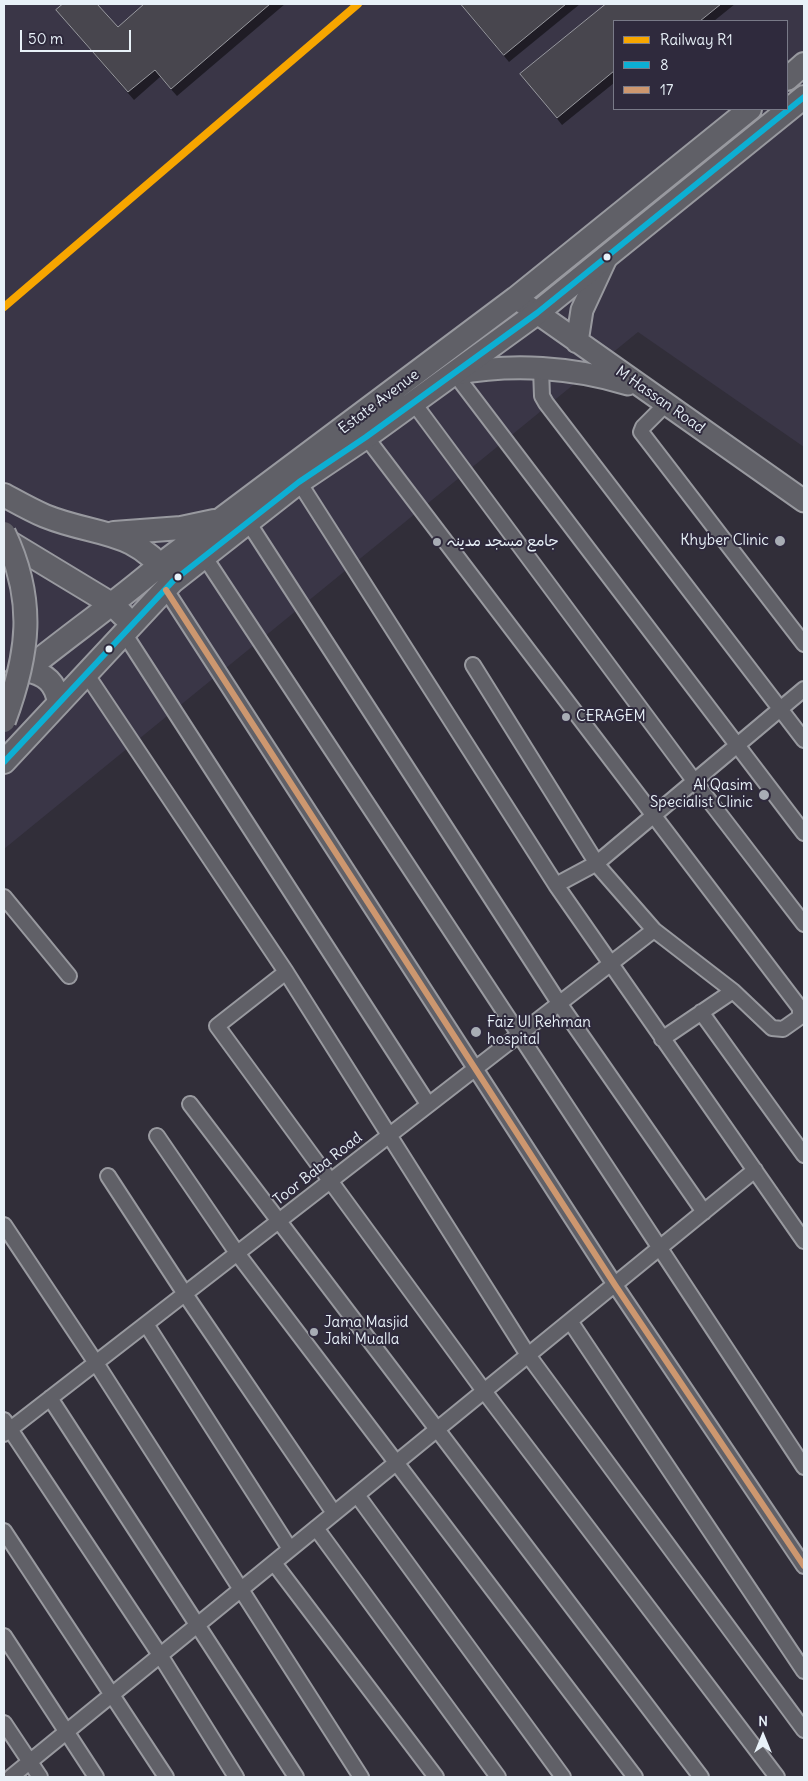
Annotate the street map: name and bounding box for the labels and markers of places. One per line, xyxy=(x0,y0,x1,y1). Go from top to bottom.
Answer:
unlabelled marker xyxy=(602,252,612,262)
place label: Khyber Clinic xyxy=(680,532,769,550)
place label: جامع مسجد مدینہ xyxy=(447,533,559,551)
marker: Khyber Clinic xyxy=(773,534,787,548)
marker: جامع مسجد مدینہ xyxy=(431,536,443,548)
unlabelled marker xyxy=(173,572,183,582)
unlabelled marker xyxy=(104,644,114,654)
place label: CERAGEM xyxy=(576,708,646,726)
marker: CERAGEM xyxy=(560,711,572,723)
place label: Al Qasim Specialist Clinic xyxy=(650,777,753,812)
marker: Al Qasim Specialist Clinic xyxy=(757,788,771,802)
place label: Faiz Ul Rehman hospital xyxy=(487,1014,591,1049)
marker: Faiz Ul Rehman hospital xyxy=(469,1025,483,1039)
place label: Jama Masjid Jaki Mualla xyxy=(324,1314,408,1349)
marker: Jama Masjid Jaki Mualla xyxy=(308,1326,320,1338)

